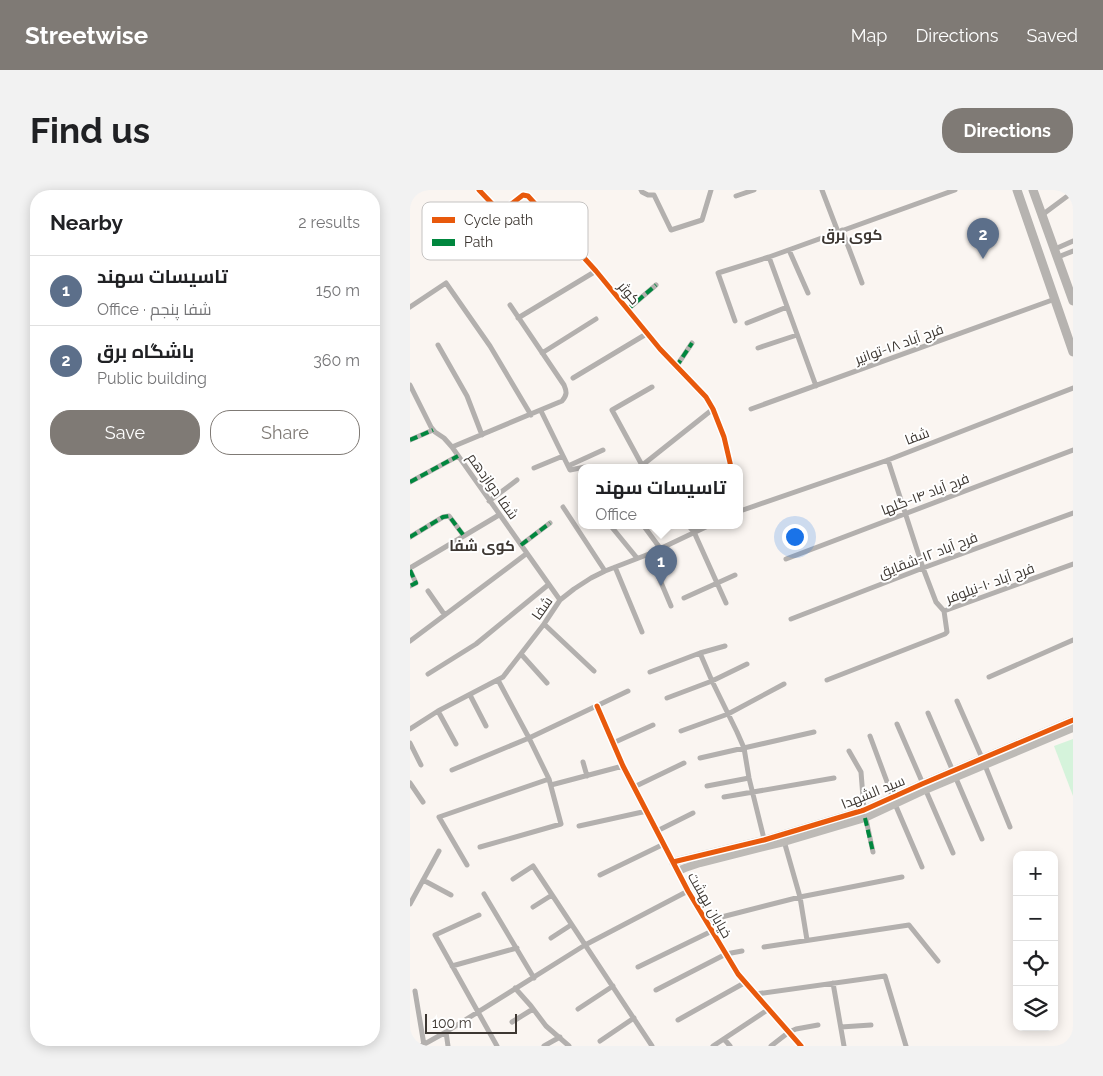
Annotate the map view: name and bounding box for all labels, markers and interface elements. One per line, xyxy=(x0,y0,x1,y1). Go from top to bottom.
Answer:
text: Streetwise xyxy=(25,21,148,50)
text: Map xyxy=(851,25,887,46)
text: Directions xyxy=(915,25,999,46)
text: Saved xyxy=(1027,25,1078,46)
button: Directions xyxy=(942,108,1073,153)
text: Find us xyxy=(30,110,150,151)
legend xyxy=(422,202,588,260)
text: Nearby xyxy=(50,210,123,235)
text: Cycle path xyxy=(464,212,533,228)
text: 2 results xyxy=(298,213,360,232)
pin: 2 xyxy=(967,218,999,259)
district label: کوی برق xyxy=(822,226,882,244)
text: Path xyxy=(464,234,493,250)
text: تاسیسات سهند xyxy=(97,265,228,287)
street label: کوثر xyxy=(614,278,643,308)
text: 1 xyxy=(62,281,70,300)
text: 150 m xyxy=(316,281,360,300)
text: Office · شفا پنجم xyxy=(97,300,211,319)
street label: فرح آباد ۱۸-توانیر xyxy=(852,321,946,369)
text: باشگاه برق xyxy=(97,340,194,362)
text: 2 xyxy=(61,351,71,370)
text: 360 m xyxy=(313,351,360,370)
text: Public building xyxy=(97,369,207,388)
button: Save xyxy=(50,410,200,455)
button: Share xyxy=(210,410,360,455)
street label: شفا xyxy=(903,424,931,448)
street label: شفا دوازدهم xyxy=(463,450,522,523)
popup xyxy=(578,464,743,529)
street label: فرح آباد ۱۴-گلها xyxy=(879,470,972,519)
text: تاسیسات سهند xyxy=(595,476,726,498)
text: Office xyxy=(595,505,637,524)
your location xyxy=(782,524,808,550)
street label: فرح آباد ۱۲-شقایق xyxy=(876,529,980,582)
district label: کوی شفا xyxy=(449,537,515,555)
pin: 1 xyxy=(645,545,677,586)
street label: فرح آباد ۱۰-نیلوفر xyxy=(943,560,1037,608)
street label: شفا xyxy=(528,593,556,623)
street label: سید الشهدا xyxy=(839,772,907,812)
map controls xyxy=(1013,851,1058,1031)
button: + xyxy=(1013,851,1058,896)
street label: خیابان بهشت xyxy=(685,869,735,941)
button: − xyxy=(1013,896,1058,941)
button: locate xyxy=(1013,941,1058,986)
button: layers xyxy=(1013,986,1058,1031)
scale bar xyxy=(425,1011,518,1034)
text: 100 m xyxy=(432,1015,472,1031)

